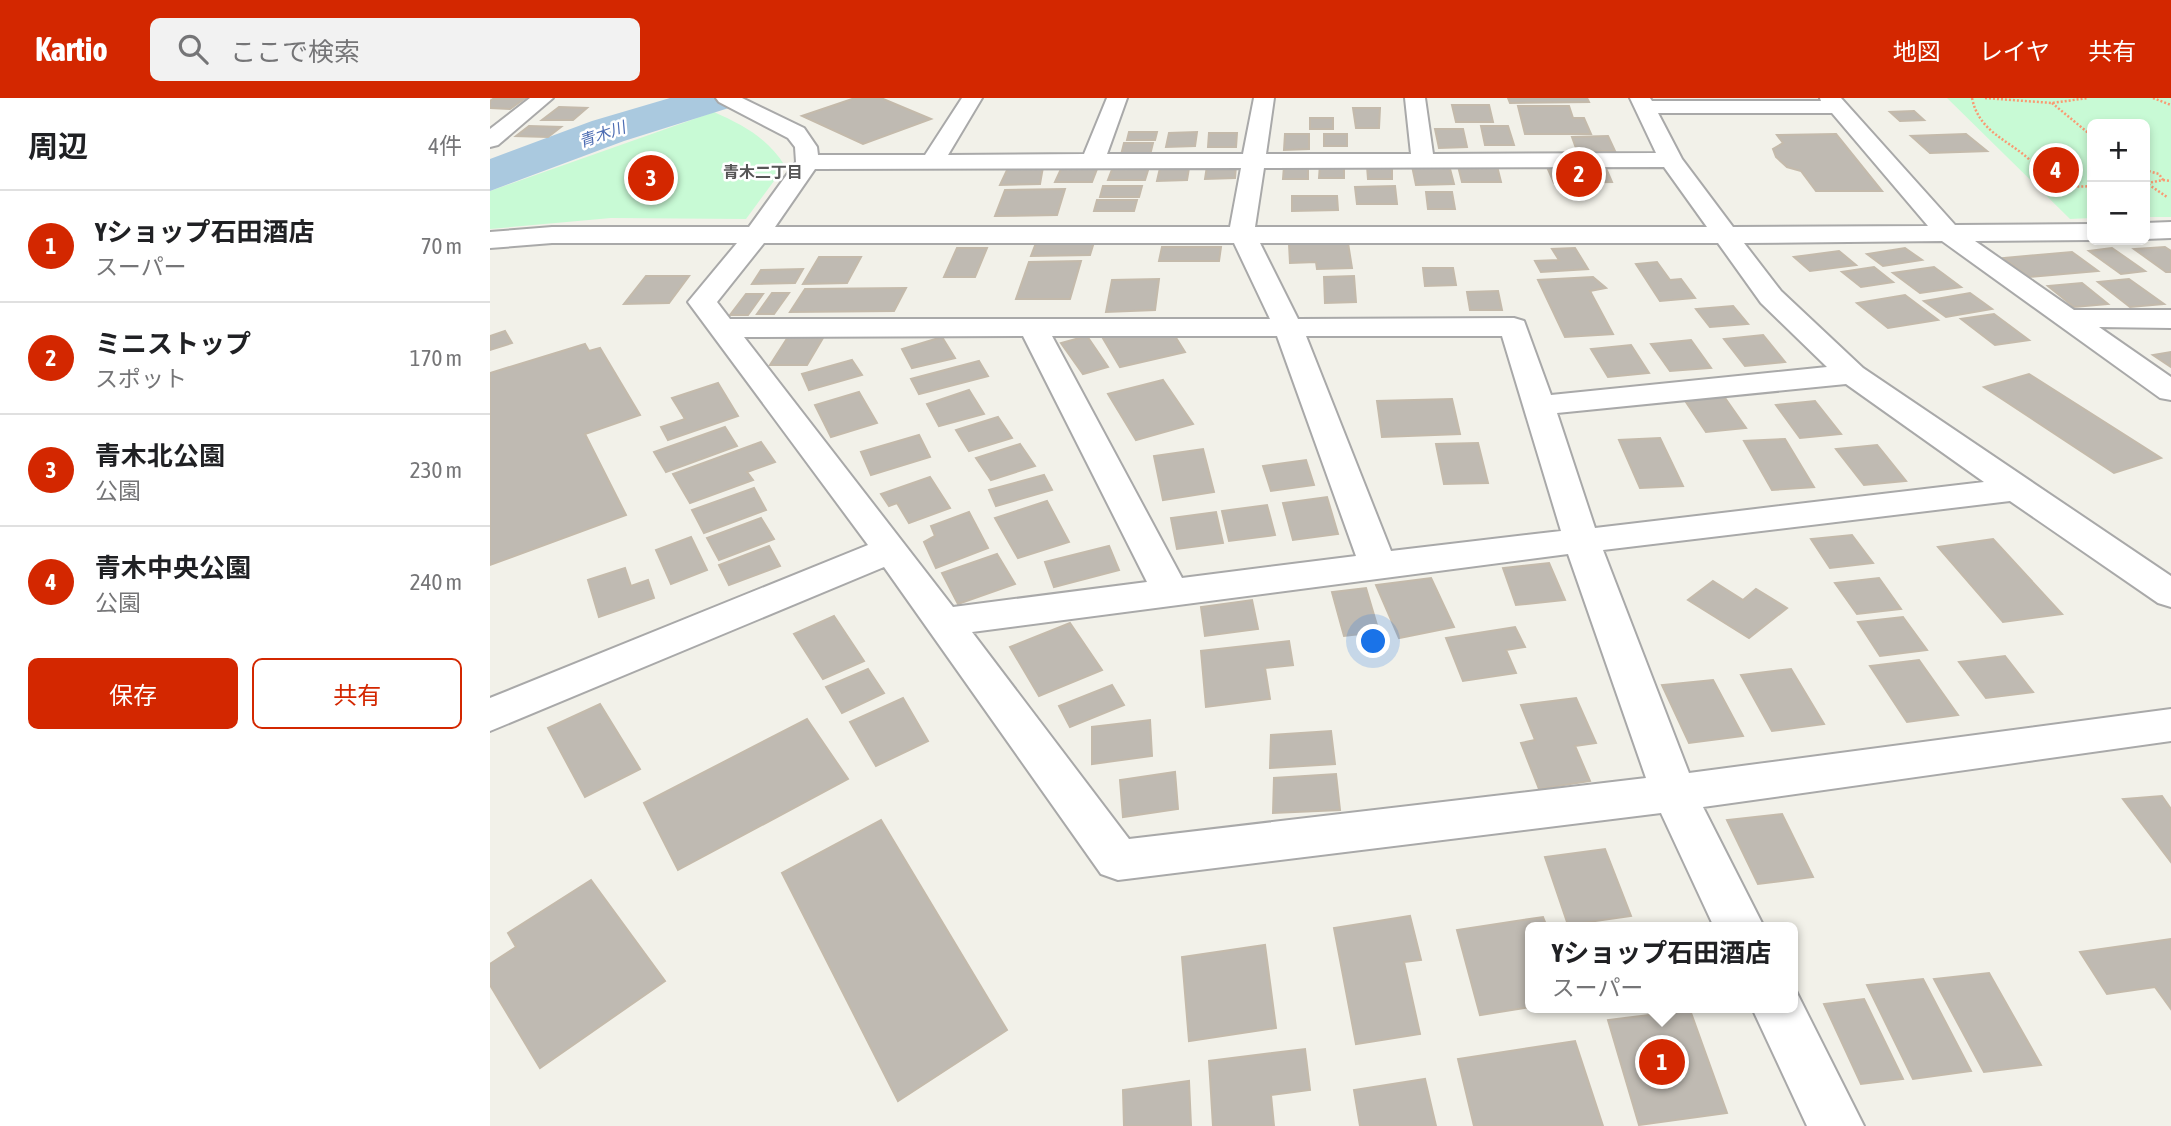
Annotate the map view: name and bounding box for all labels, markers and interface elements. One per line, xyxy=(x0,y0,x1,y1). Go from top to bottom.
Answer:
search box xyxy=(150,18,640,81)
text: Kartio xyxy=(35,30,108,68)
icon: search xyxy=(174,30,212,68)
text: ここで検索 xyxy=(230,37,360,67)
text: 地図 xyxy=(1893,38,1941,65)
text: レイヤ xyxy=(1979,38,2050,65)
text: 共有 xyxy=(2088,38,2136,65)
water label: 青木川 xyxy=(576,117,630,150)
map controls xyxy=(2087,119,2150,245)
button: + xyxy=(2087,119,2150,182)
text: 周辺 xyxy=(28,129,88,163)
text: 4件 xyxy=(428,133,462,159)
pin: 4 xyxy=(2033,144,2079,196)
pin: 2 xyxy=(1556,148,1602,200)
pin: 3 xyxy=(628,152,674,204)
district label: 青木二丁目 xyxy=(723,163,803,181)
button: − xyxy=(2087,182,2150,245)
text: Yショップ石田酒店 xyxy=(95,217,315,247)
text: 1 xyxy=(46,233,56,259)
text: 70 m xyxy=(421,233,462,259)
text: スーパー xyxy=(95,254,187,280)
text: ミニストップ xyxy=(95,329,251,359)
text: 2 xyxy=(46,345,56,371)
text: 170 m xyxy=(410,345,462,371)
text: スポット xyxy=(95,366,187,392)
text: 青木北公園 xyxy=(95,441,225,471)
text: 3 xyxy=(46,457,56,483)
text: 230 m xyxy=(410,457,462,483)
text: 公園 xyxy=(95,478,141,504)
text: 青木中央公園 xyxy=(95,553,251,583)
text: 4 xyxy=(46,569,56,595)
text: 240 m xyxy=(410,569,462,595)
text: 公園 xyxy=(95,590,141,616)
your location xyxy=(1356,624,1390,658)
button: 保存 xyxy=(28,658,238,729)
button: 共有 xyxy=(252,658,462,729)
popup xyxy=(1525,922,1798,1013)
text: Yショップ石田酒店 xyxy=(1552,938,1771,968)
text: スーパー xyxy=(1552,975,1643,1001)
pin: 1 xyxy=(1639,1036,1685,1088)

